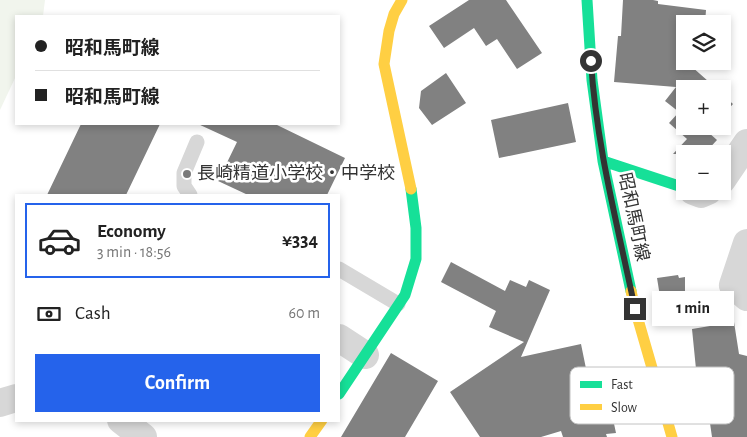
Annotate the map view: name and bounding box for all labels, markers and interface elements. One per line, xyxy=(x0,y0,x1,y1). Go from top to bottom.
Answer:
map controls xyxy=(676,15,731,200)
button: layers xyxy=(676,15,731,70)
text: 昭和馬町線 xyxy=(65,39,160,58)
route start xyxy=(580,50,602,72)
button: + xyxy=(676,80,731,135)
text: 昭和馬町線 xyxy=(65,88,160,107)
button: − xyxy=(676,145,731,200)
place label: 長崎精道小学校・中学校 xyxy=(197,163,395,183)
marker: 長崎精道小学校・中学校 xyxy=(181,168,193,180)
street label: 昭和馬町線 xyxy=(615,171,653,263)
icon: car xyxy=(37,218,82,263)
text: Economy xyxy=(97,222,166,241)
text: ¥334 xyxy=(282,231,318,250)
text: 3 min · 18:56 xyxy=(97,244,171,260)
callout: 1 min xyxy=(652,292,735,326)
route end xyxy=(624,298,646,320)
icon: cash xyxy=(35,300,63,328)
text: 1 min xyxy=(676,300,710,316)
text: Cash xyxy=(75,304,111,323)
text: 60 m xyxy=(289,305,320,321)
button: Confirm xyxy=(35,354,320,412)
legend xyxy=(570,367,734,424)
text: Fast xyxy=(611,378,633,392)
text: Slow xyxy=(611,401,638,415)

